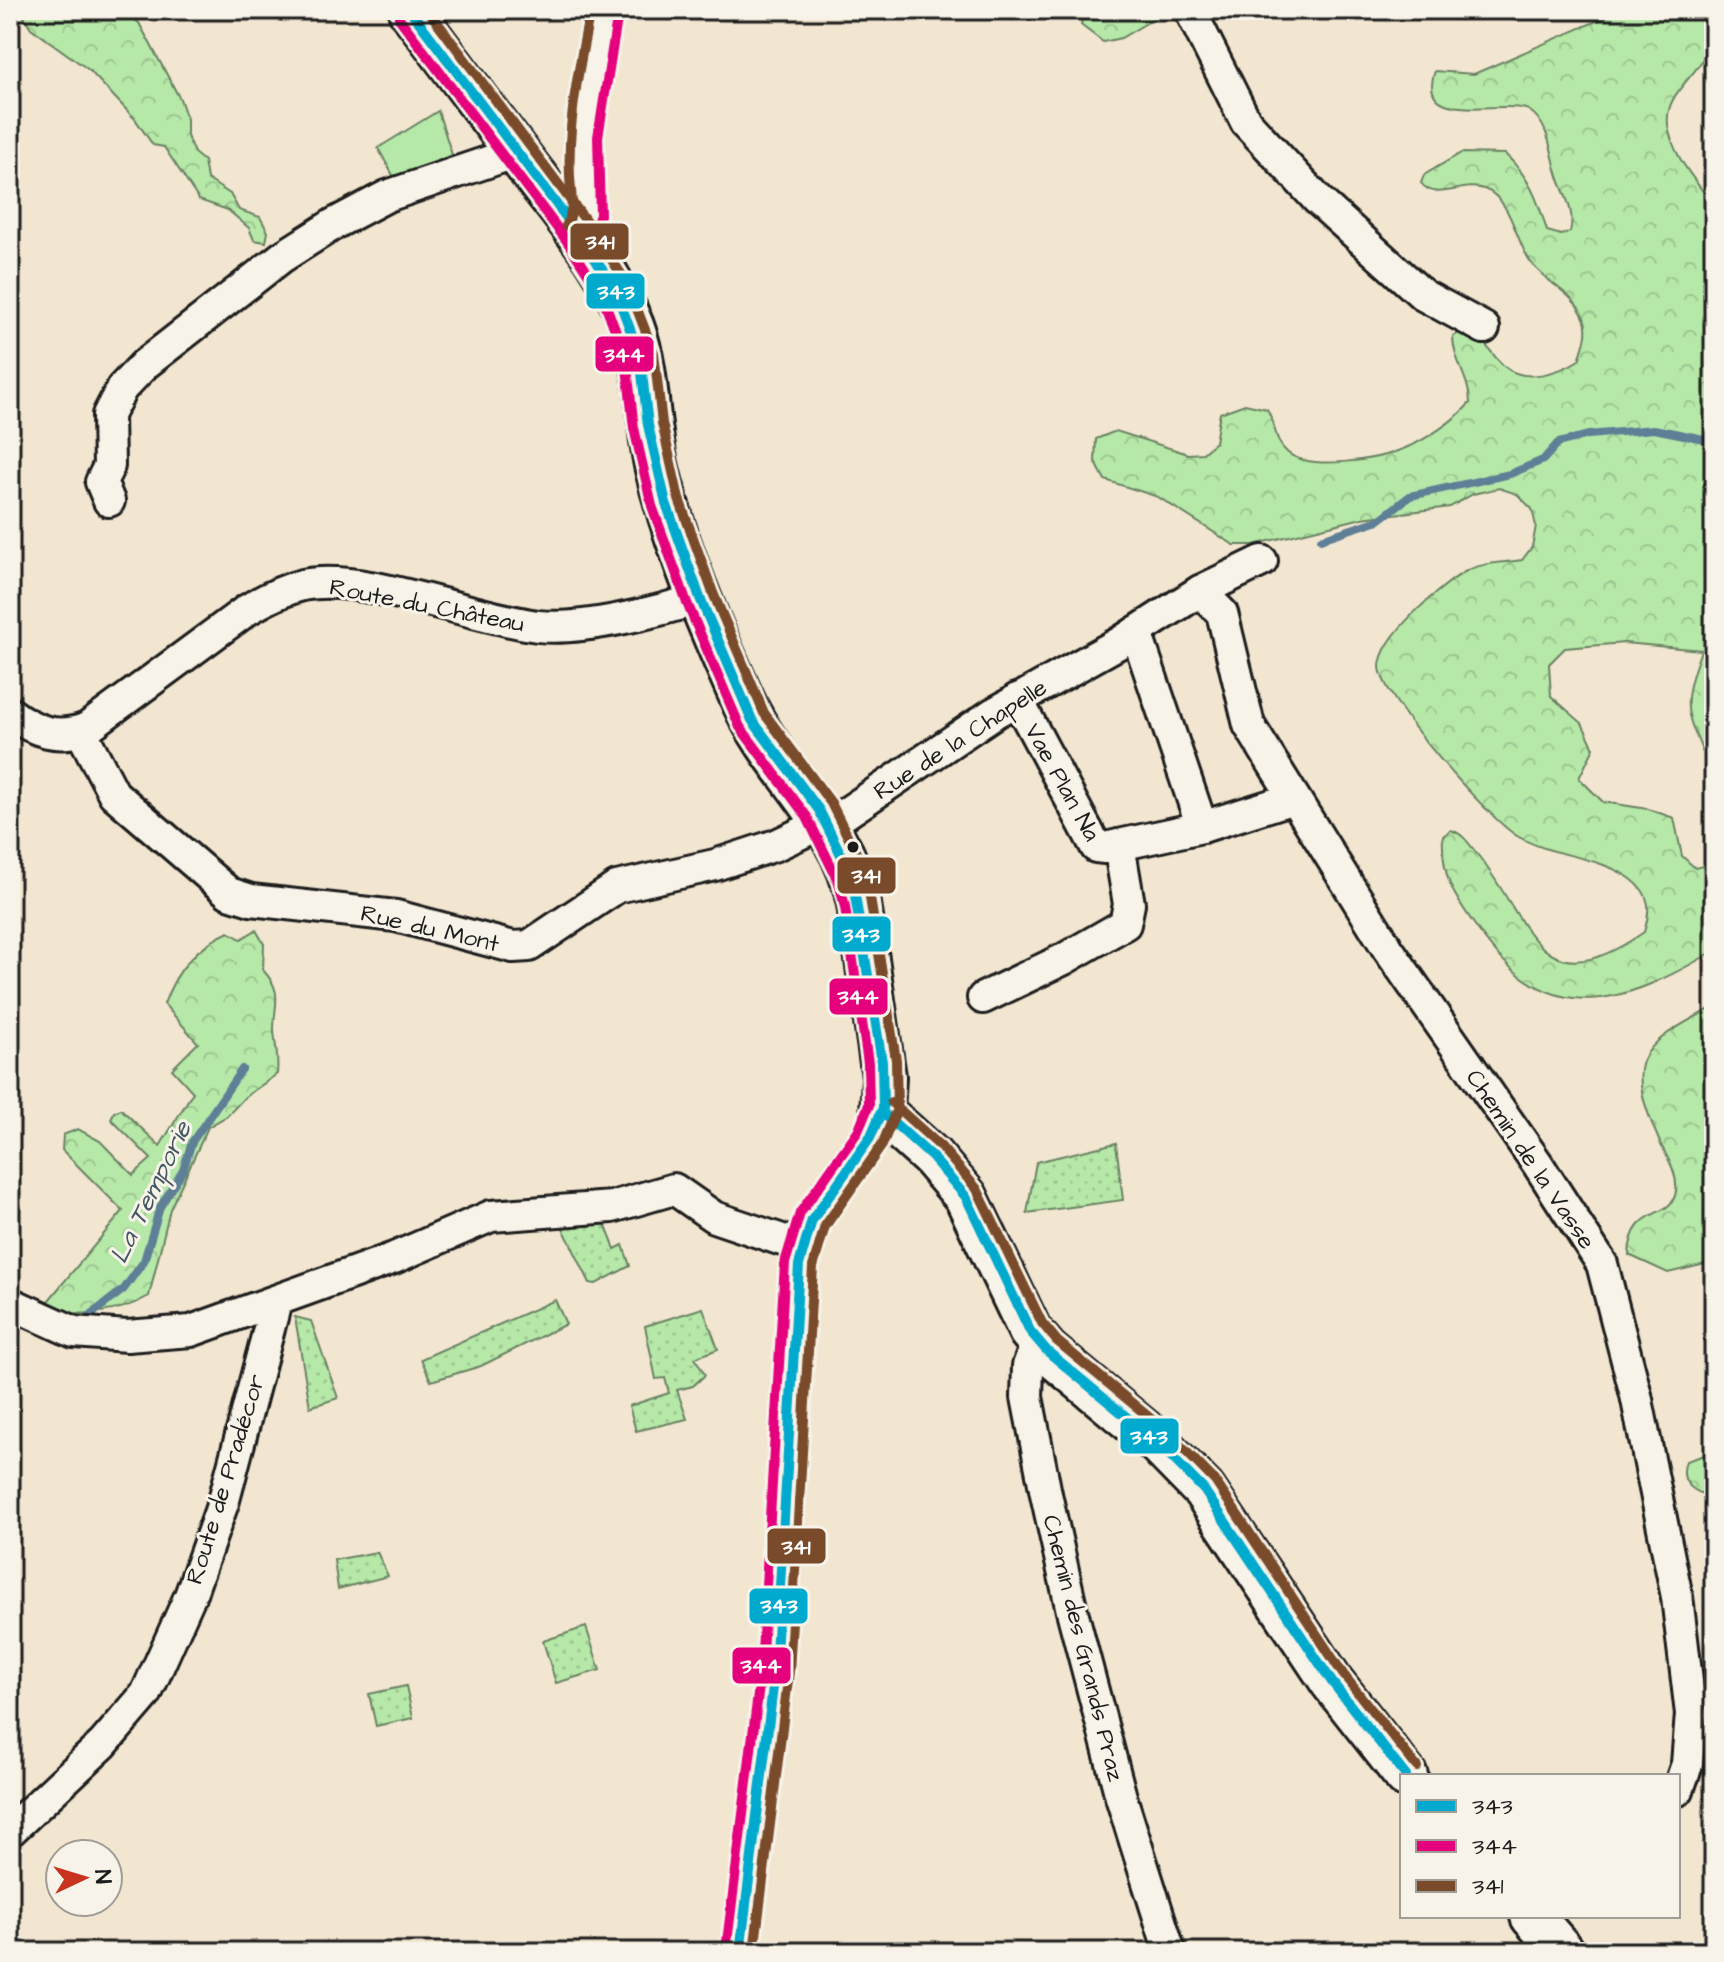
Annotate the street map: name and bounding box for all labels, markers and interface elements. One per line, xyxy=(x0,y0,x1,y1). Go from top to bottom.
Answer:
line badge: 341 xyxy=(569,222,630,261)
text: 341 xyxy=(585,227,615,258)
line badge: 343 xyxy=(585,272,646,310)
text: 343 xyxy=(596,277,635,308)
line badge: 344 xyxy=(594,335,655,373)
text: 344 xyxy=(602,340,646,371)
street label: Route du Château xyxy=(327,570,527,641)
street label: Rue de la Chapelle xyxy=(867,671,1054,809)
street label: Vae Plan Na xyxy=(1016,717,1109,848)
unlabelled marker xyxy=(845,839,861,855)
line badge: 341 xyxy=(836,856,897,895)
text: 341 xyxy=(851,861,881,892)
street label: Rue du Mont xyxy=(357,897,503,961)
line badge: 343 xyxy=(831,915,892,953)
text: 343 xyxy=(841,920,880,951)
line badge: 344 xyxy=(828,977,889,1016)
text: 344 xyxy=(836,982,880,1013)
street label: Chemin de la Vasse xyxy=(1457,1063,1603,1256)
water label: La Temporie xyxy=(101,1114,202,1269)
street label: Route de Pradécor xyxy=(178,1370,274,1588)
line badge: 343 xyxy=(1119,1417,1180,1455)
text: 343 xyxy=(1129,1422,1168,1453)
street label: Chemin des Grands Praz xyxy=(1033,1511,1133,1785)
line badge: 341 xyxy=(766,1527,827,1565)
text: 341 xyxy=(781,1532,811,1563)
line badge: 343 xyxy=(748,1587,809,1625)
text: 343 xyxy=(759,1591,798,1622)
line badge: 344 xyxy=(731,1646,792,1685)
text: 344 xyxy=(739,1651,783,1682)
legend xyxy=(1400,1774,1680,1918)
text: 343 xyxy=(1472,1790,1513,1824)
text: 344 xyxy=(1472,1830,1517,1864)
north arrow xyxy=(44,1838,124,1918)
text: N xyxy=(87,1869,118,1885)
text: 341 xyxy=(1472,1870,1504,1904)

